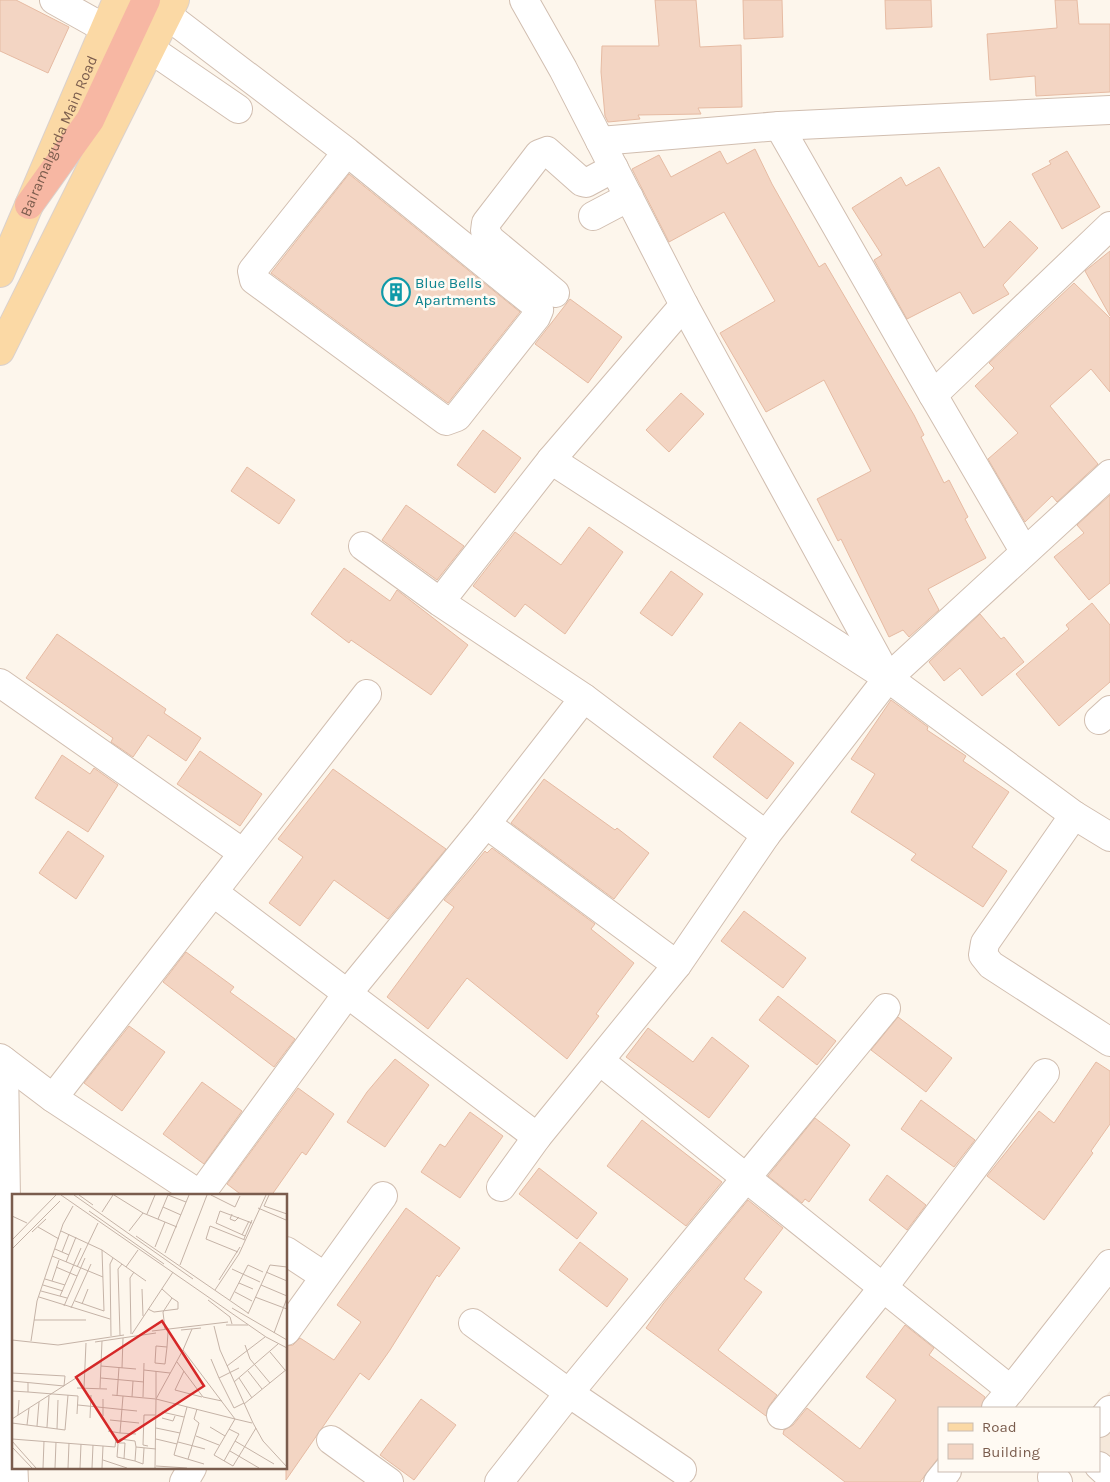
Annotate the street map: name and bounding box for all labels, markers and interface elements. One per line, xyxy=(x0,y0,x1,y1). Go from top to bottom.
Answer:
street label: Bairamalguda Main Road xyxy=(16,53,101,219)
place label: Blue Bells Apartments xyxy=(415,274,496,309)
building icon: Blue Bells Apartments xyxy=(381,277,411,307)
inset map xyxy=(12,1194,288,1470)
legend xyxy=(938,1407,1100,1472)
text: Road xyxy=(982,1418,1017,1436)
text: Building xyxy=(982,1443,1040,1461)

